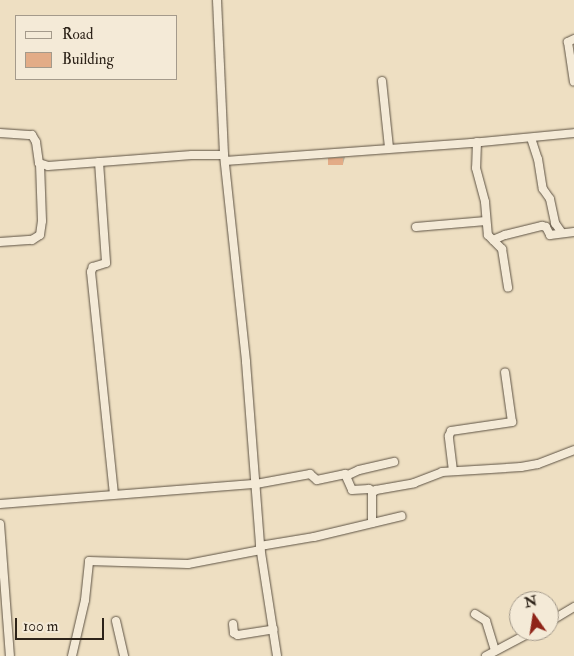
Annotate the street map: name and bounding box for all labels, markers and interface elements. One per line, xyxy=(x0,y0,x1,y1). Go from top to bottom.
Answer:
legend xyxy=(15,15,178,80)
text: Road xyxy=(62,25,93,44)
text: Building xyxy=(62,50,114,69)
north arrow xyxy=(509,591,559,641)
text: N xyxy=(523,592,539,612)
scale bar xyxy=(18,608,106,640)
text: 100 m xyxy=(23,617,58,636)

